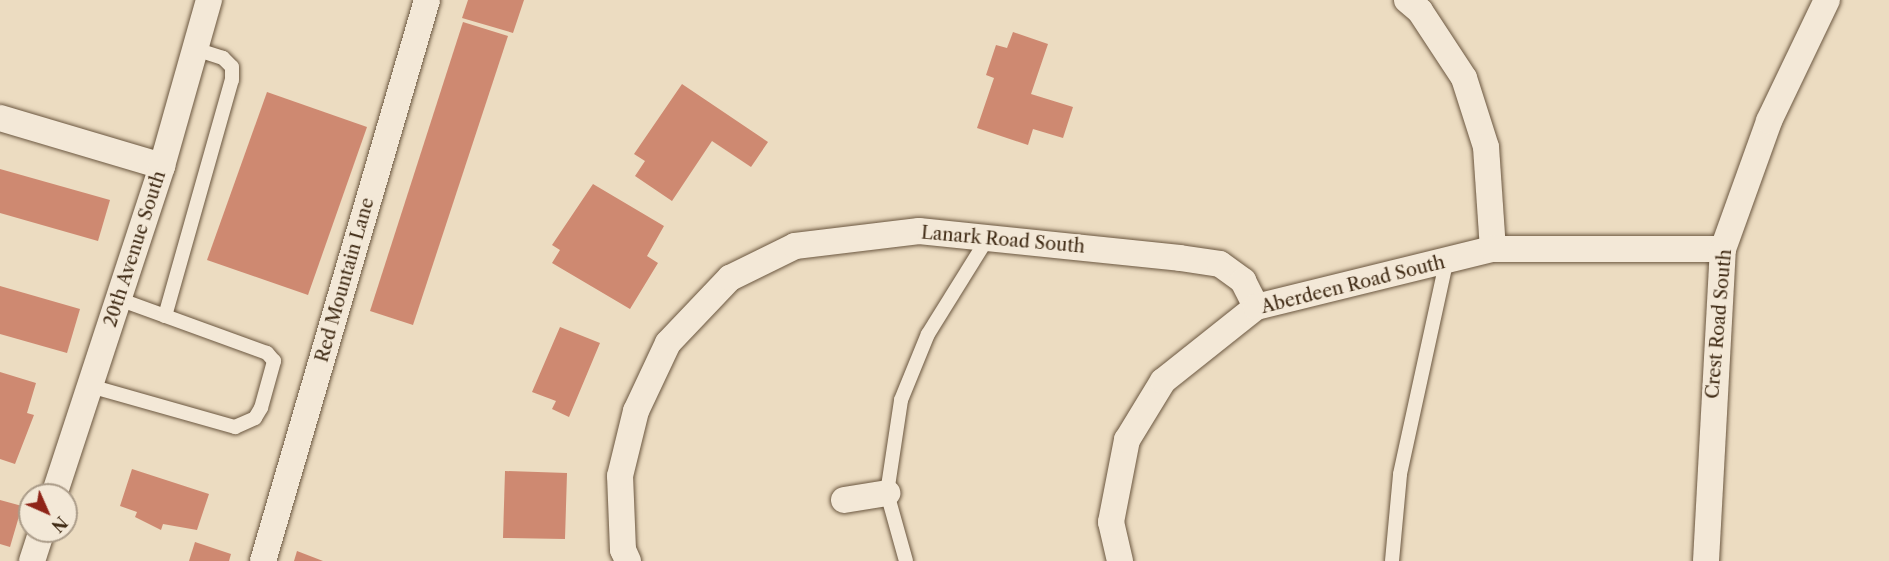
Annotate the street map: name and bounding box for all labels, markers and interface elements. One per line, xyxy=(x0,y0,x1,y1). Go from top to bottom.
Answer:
street label: 20th Avenue South xyxy=(99,168,171,330)
street label: Red Mountain Lane xyxy=(311,195,379,365)
street label: Lanark Road South xyxy=(920,222,1086,258)
street label: Crest Road South xyxy=(1702,248,1736,400)
street label: Aberdeen Road South xyxy=(1259,252,1447,318)
north arrow xyxy=(18,483,78,543)
text: N xyxy=(47,512,71,536)

